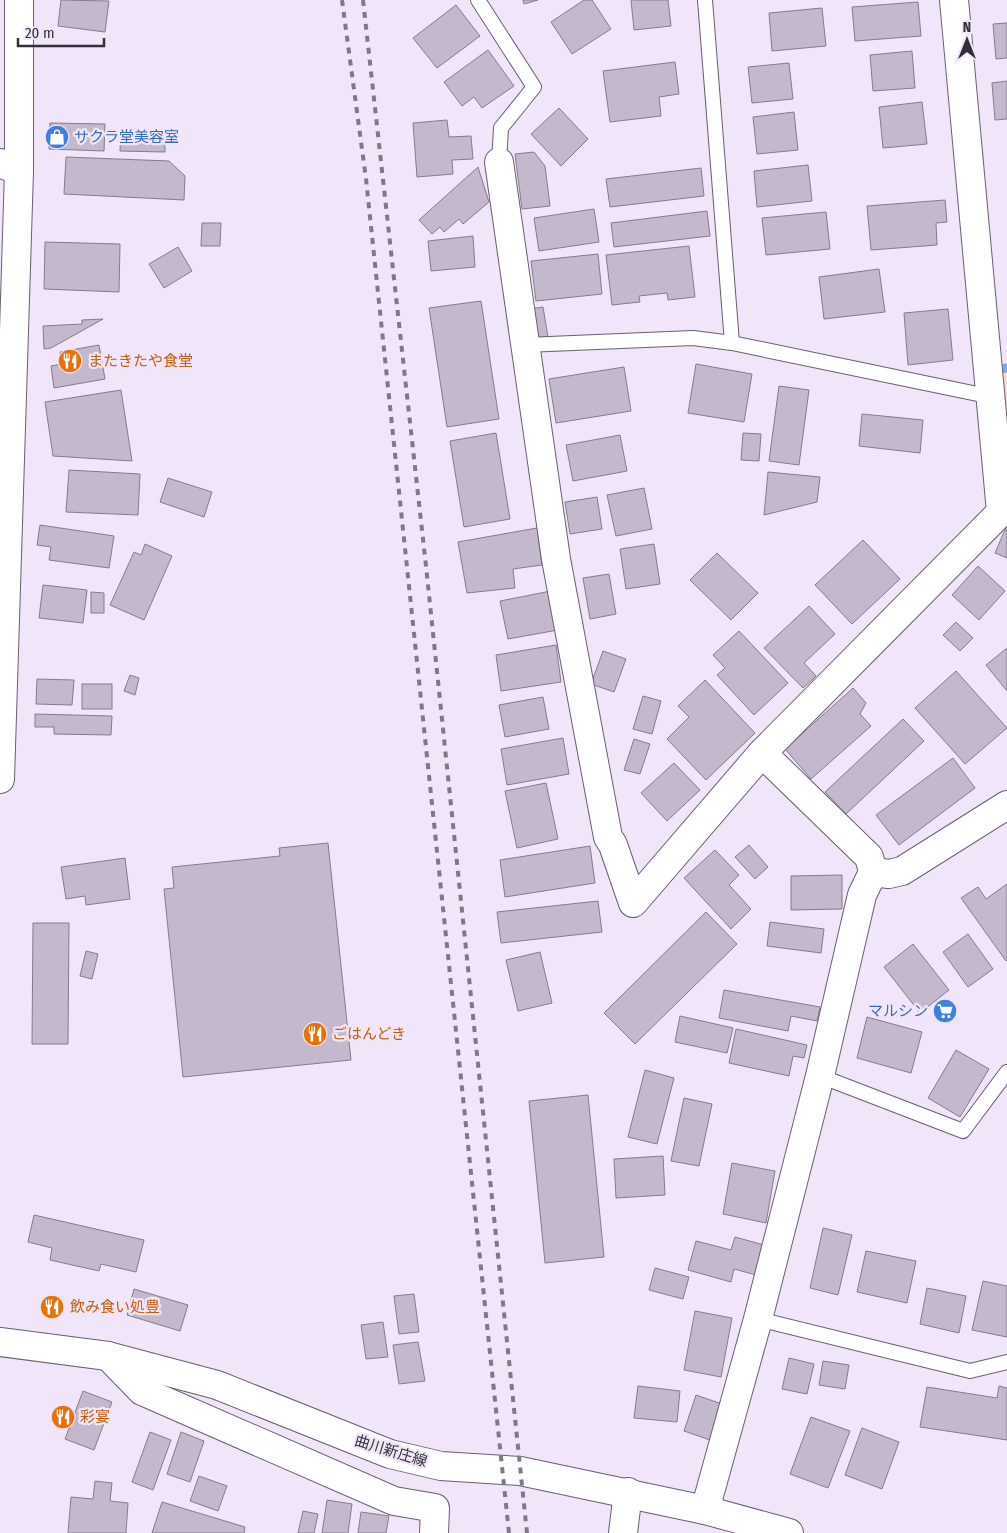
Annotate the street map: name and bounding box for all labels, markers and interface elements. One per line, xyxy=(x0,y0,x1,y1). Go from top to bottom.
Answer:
scale bar xyxy=(18,15,104,47)
north arrow xyxy=(942,15,992,65)
text: N xyxy=(963,19,971,36)
text: 20 m xyxy=(25,24,55,42)
shop icon: サクラ堂美容室 xyxy=(44,124,70,150)
place label: サクラ堂美容室 xyxy=(74,128,179,146)
restaurant icon: またきたや食堂 xyxy=(57,348,83,374)
place label: またきたや食堂 xyxy=(88,352,193,370)
supermarket icon: マルシン xyxy=(932,998,958,1024)
place label: マルシン xyxy=(868,1002,928,1020)
restaurant icon: ごはんどき xyxy=(302,1021,328,1047)
place label: ごはんどき xyxy=(332,1025,406,1043)
restaurant icon: 飲み食い処豊 xyxy=(39,1294,65,1320)
place label: 飲み食い処豊 xyxy=(70,1298,160,1316)
restaurant icon: 彩宴 xyxy=(50,1404,76,1430)
place label: 彩宴 xyxy=(80,1408,110,1426)
street label: 曲川新庄線 xyxy=(352,1431,430,1471)

